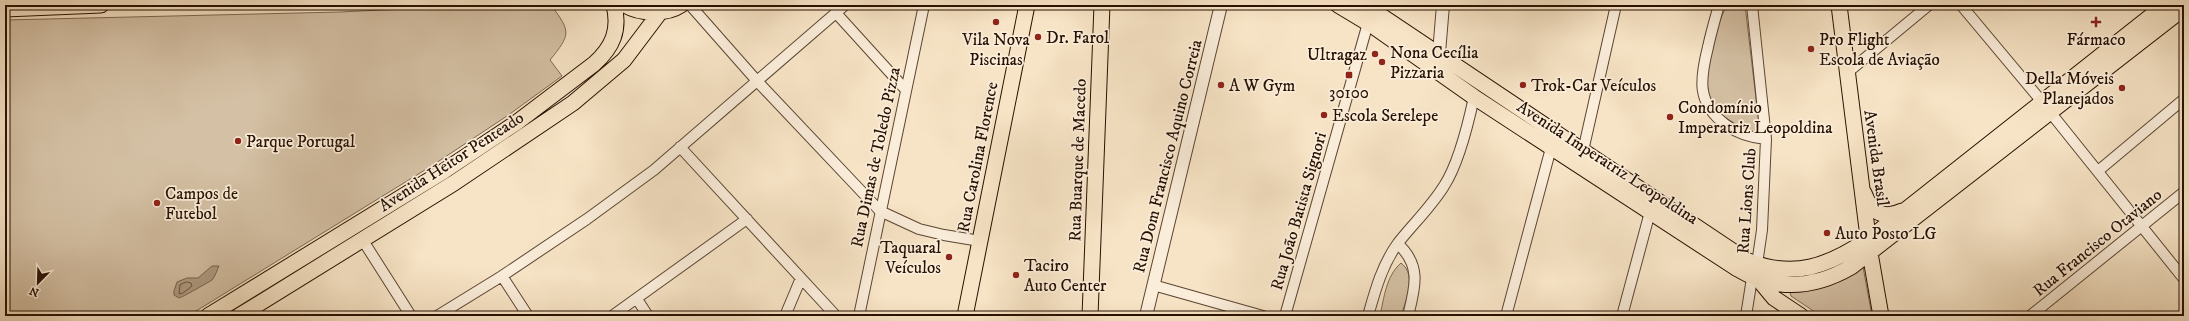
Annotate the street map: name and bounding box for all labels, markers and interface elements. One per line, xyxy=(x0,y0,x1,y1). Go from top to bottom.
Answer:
marker: Vila Nova Piscinas xyxy=(991,17,1001,27)
marker: Fármaco xyxy=(2091,17,2101,27)
place label: Dr. Farol xyxy=(1046,27,1109,49)
place label: Vila Nova Piscinas xyxy=(961,29,1031,71)
place label: Pro Flight Escola de Aviação xyxy=(1819,29,1940,71)
place label: Fármaco xyxy=(2066,29,2126,51)
marker: Dr. Farol xyxy=(1033,32,1043,42)
street label: Rua Dom Francisco Aquino Correia xyxy=(1128,37,1208,275)
place label: Nona Cecília Pizzaria xyxy=(1390,42,1479,84)
place label: Ultragaz xyxy=(1307,44,1368,66)
marker: Pro Flight Escola de Aviação xyxy=(1806,44,1816,54)
marker: Ultragaz xyxy=(1370,49,1380,59)
marker: Nona Cecília Pizzaria xyxy=(1377,57,1387,67)
street label: Rua Dimas de Toledo Pizza xyxy=(846,64,906,249)
place label: Della Móveis Planejados xyxy=(2025,68,2114,110)
marker: 30100 xyxy=(1344,70,1354,80)
place label: A W Gym xyxy=(1229,75,1296,97)
place label: Trok-Car Veículos xyxy=(1531,75,1657,97)
street label: Rua Buarque de Macedo xyxy=(1064,78,1092,242)
street label: Rua Carolina Florence xyxy=(953,80,1003,234)
marker: A W Gym xyxy=(1216,80,1226,90)
marker: Trok-Car Veículos xyxy=(1518,80,1528,90)
place label: 30100 xyxy=(1329,82,1369,104)
marker: Della Móveis Planejados xyxy=(2117,83,2127,93)
street label: Avenida Imperatriz Leopoldina xyxy=(1513,96,1703,230)
place label: Condomínio Imperatriz Leopoldina xyxy=(1678,97,1833,139)
place label: Escola Serelepe xyxy=(1332,105,1438,127)
street label: Avenida Heitor Penteado xyxy=(375,107,528,217)
street label: Avenida Brasil xyxy=(1858,109,1894,208)
marker: Escola Serelepe xyxy=(1319,110,1329,120)
marker: Condomínio Imperatriz Leopoldina xyxy=(1665,112,1675,122)
street label: Rua João Batista Signori xyxy=(1266,130,1332,293)
place label: Parque Portugal xyxy=(246,131,355,153)
marker: Parque Portugal xyxy=(233,136,243,146)
street label: Rua Lions Club xyxy=(1732,147,1762,255)
place label: Campos de Futebol xyxy=(165,183,238,225)
street label: Rua Francisco Otaviano xyxy=(2029,184,2167,302)
marker: Campos de Futebol xyxy=(152,198,162,208)
place label: Auto Posto LG xyxy=(1835,223,1936,245)
marker: Auto Posto LG xyxy=(1822,228,1832,238)
place label: Taquaral Veículos xyxy=(880,237,941,279)
marker: Taquaral Veículos xyxy=(944,252,954,262)
place label: Taciro Auto Center xyxy=(1024,255,1107,297)
north arrow xyxy=(18,263,58,303)
marker: Taciro Auto Center xyxy=(1011,270,1021,280)
text: N xyxy=(28,283,41,299)

